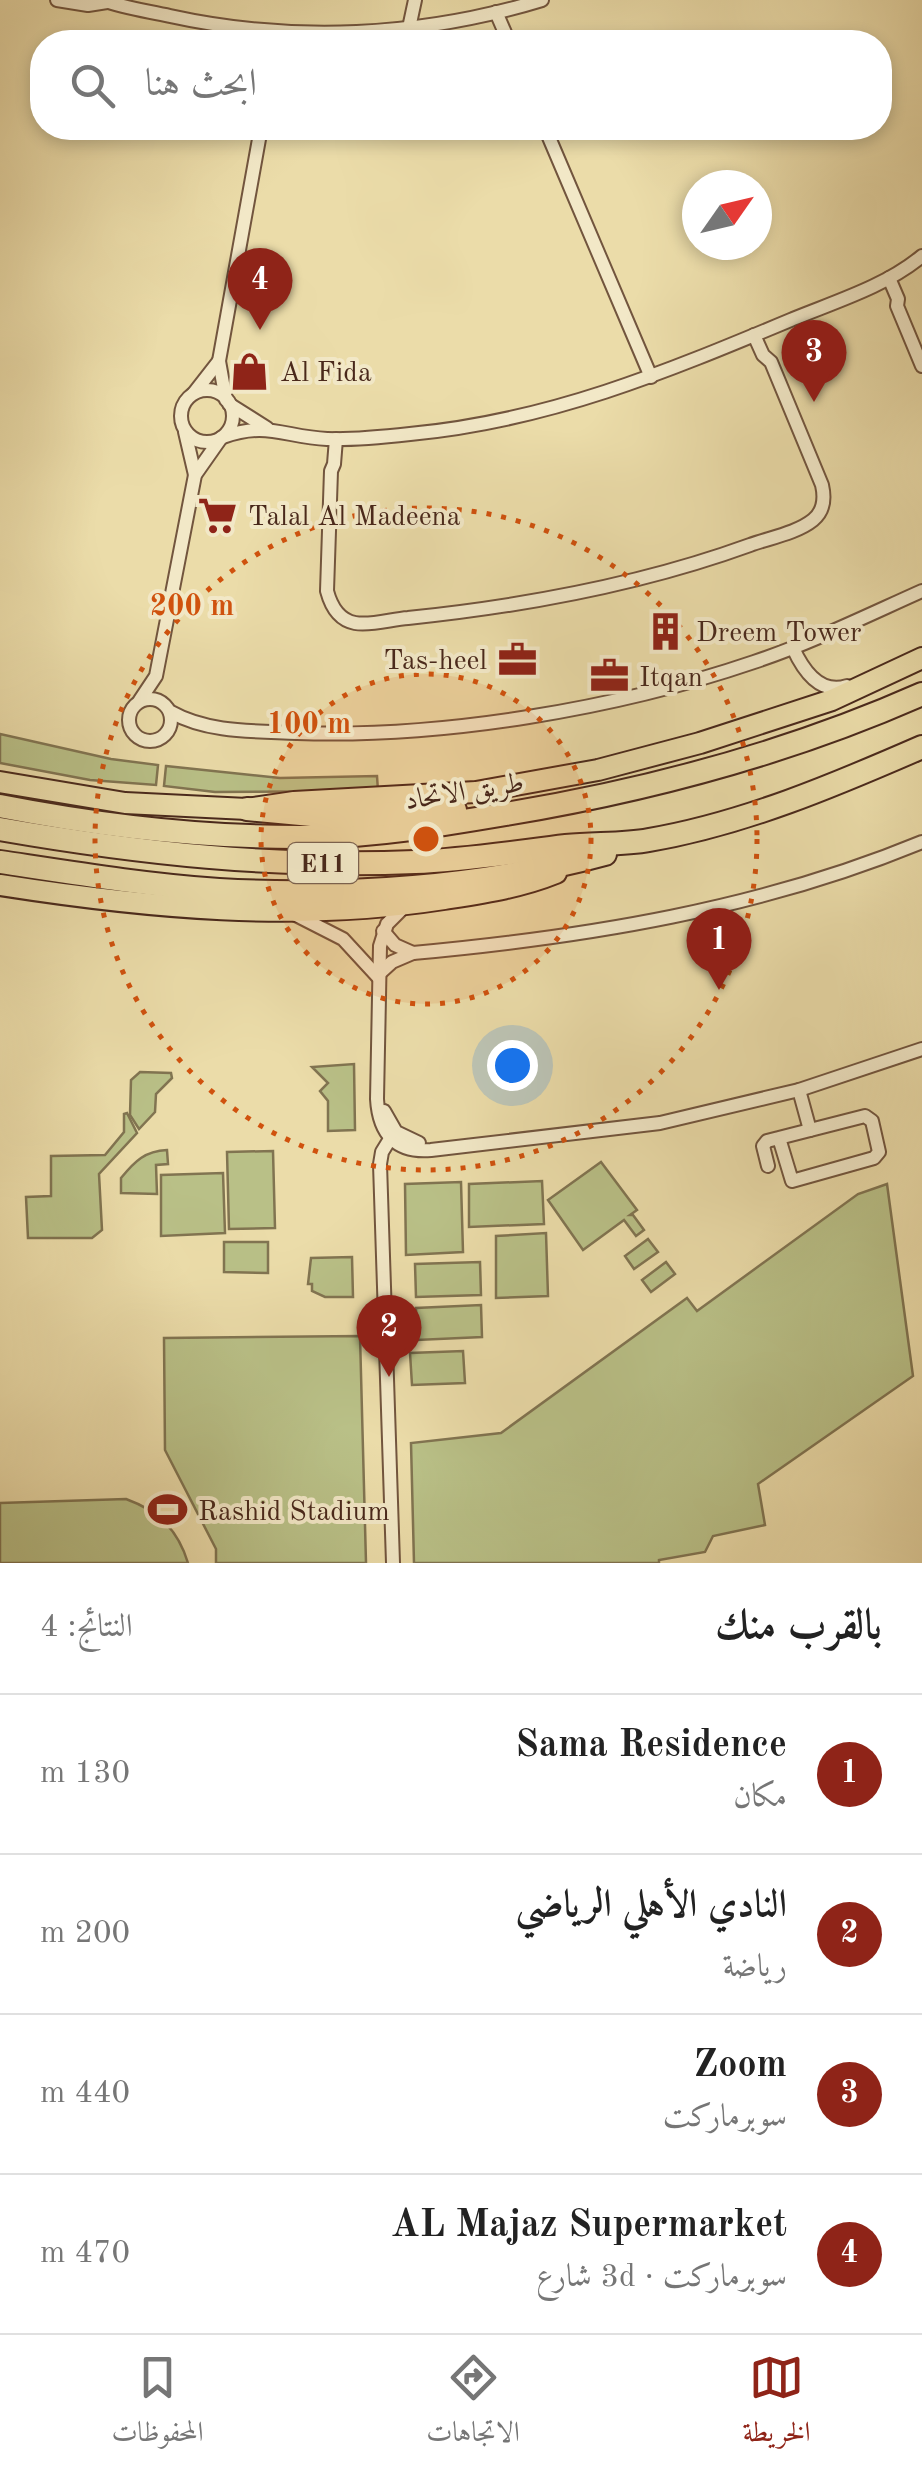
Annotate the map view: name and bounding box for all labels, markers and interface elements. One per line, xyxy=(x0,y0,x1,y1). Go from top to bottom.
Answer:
search box xyxy=(30,30,892,140)
icon: search xyxy=(65,58,120,113)
text: ابحث هنا xyxy=(145,66,257,104)
north arrow xyxy=(682,170,772,260)
pin: 4 xyxy=(228,248,292,330)
pin: 3 xyxy=(782,320,846,402)
shop icon: Al Fida xyxy=(229,350,271,392)
place label: Al Fida xyxy=(280,360,372,388)
supermarket icon: Talal Al Madeena xyxy=(197,494,239,536)
place label: Talal Al Madeena xyxy=(248,504,461,532)
text: 200 m xyxy=(150,592,234,622)
building icon: Dreem Tower xyxy=(645,610,687,652)
place label: Dreem Tower xyxy=(696,620,861,648)
office icon: Tas-heel xyxy=(496,638,538,680)
place label: Tas-heel xyxy=(384,648,487,676)
office icon: Itqan xyxy=(588,655,630,697)
place label: Itqan xyxy=(639,665,703,693)
text: 100 m xyxy=(267,710,351,740)
street label: طريق الاتحاد xyxy=(403,769,526,817)
centre of rings xyxy=(408,821,444,857)
road number: E11 xyxy=(288,843,358,883)
pin: 1 xyxy=(686,908,752,990)
your location xyxy=(487,1040,538,1091)
pin: 2 xyxy=(356,1294,422,1377)
sports icon: Rashid Stadium xyxy=(147,1489,189,1531)
place label: Rashid Stadium xyxy=(198,1499,390,1527)
text: بالقرب منك xyxy=(715,1606,882,1648)
text: النتائج: 4 xyxy=(40,1612,133,1644)
text: Sama Residence xyxy=(515,1727,787,1765)
text: 130 m xyxy=(40,1758,130,1790)
text: 1 xyxy=(840,1758,859,1790)
text: مكان xyxy=(733,1782,787,1814)
text: النادي الأهلي الرياضي xyxy=(516,1887,787,1925)
text: 200 m xyxy=(40,1918,130,1950)
text: 2 xyxy=(840,1918,859,1950)
text: رياضة xyxy=(722,1952,787,1984)
text: Zoom xyxy=(694,2047,787,2085)
text: 440 m xyxy=(40,2078,130,2110)
text: 3 xyxy=(840,2078,859,2110)
text: سوبرماركت xyxy=(663,2102,787,2134)
text: AL Majaz Supermarket xyxy=(391,2207,787,2245)
text: 470 m xyxy=(40,2238,130,2270)
text: 4 xyxy=(840,2238,859,2270)
text: سوبرماركت · 3d شارع xyxy=(536,2262,787,2294)
tab: المحفوظات xyxy=(111,2350,204,2459)
tab: الاتجاهات xyxy=(426,2350,520,2459)
tab: الخريطة xyxy=(743,2350,811,2459)

